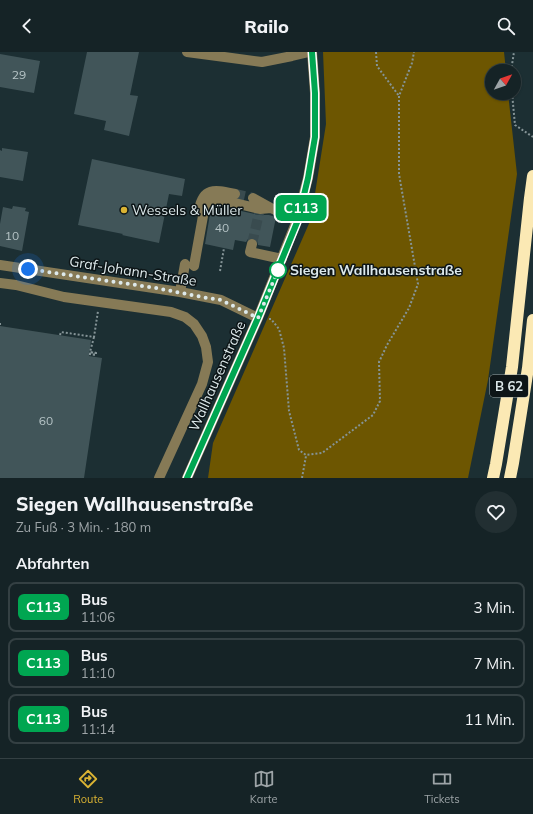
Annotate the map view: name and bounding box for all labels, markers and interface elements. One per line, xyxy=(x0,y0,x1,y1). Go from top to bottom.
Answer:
icon: back xyxy=(16,15,38,37)
text: Railo xyxy=(244,15,289,38)
icon: search xyxy=(495,15,517,37)
north arrow xyxy=(485,64,521,100)
map controls xyxy=(485,64,521,100)
house number: 29 xyxy=(12,67,26,82)
line badge: C113 xyxy=(273,195,329,221)
text: C113 xyxy=(284,199,318,217)
place label: Wessels & Müller xyxy=(132,201,243,219)
marker: Wessels & Müller xyxy=(119,205,129,215)
house number: 40 xyxy=(215,220,229,235)
house number: 10 xyxy=(5,228,19,243)
street label: Graf-Johann-Straße xyxy=(68,252,198,290)
your location xyxy=(18,259,38,279)
marker: Siegen Wallhausenstraße xyxy=(269,261,287,279)
place label: Siegen Wallhausenstraße xyxy=(290,261,462,279)
street label: Wallhausenstraße xyxy=(185,318,249,434)
road number: B 62 xyxy=(490,375,528,397)
house number: 60 xyxy=(39,413,53,428)
button: heart xyxy=(475,491,517,533)
text: Siegen Wallhausenstraße xyxy=(16,492,254,516)
text: Zu Fuß · 3 Min. · 180 m xyxy=(16,519,151,535)
text: Abfahrten xyxy=(16,554,89,573)
text: Bus xyxy=(81,590,108,609)
text: C113 xyxy=(26,598,61,616)
text: 3 Min. xyxy=(473,598,515,617)
text: 11:06 xyxy=(81,609,115,625)
text: Bus xyxy=(81,646,108,665)
text: C113 xyxy=(26,654,61,672)
text: 7 Min. xyxy=(473,654,515,673)
text: 11:10 xyxy=(81,665,115,681)
text: Bus xyxy=(81,702,108,721)
text: C113 xyxy=(26,710,61,728)
text: 11 Min. xyxy=(464,710,515,729)
text: 11:14 xyxy=(81,721,115,737)
tab: Route xyxy=(73,768,103,806)
tab: Karte xyxy=(250,768,278,806)
tab: Tickets xyxy=(424,768,460,806)

